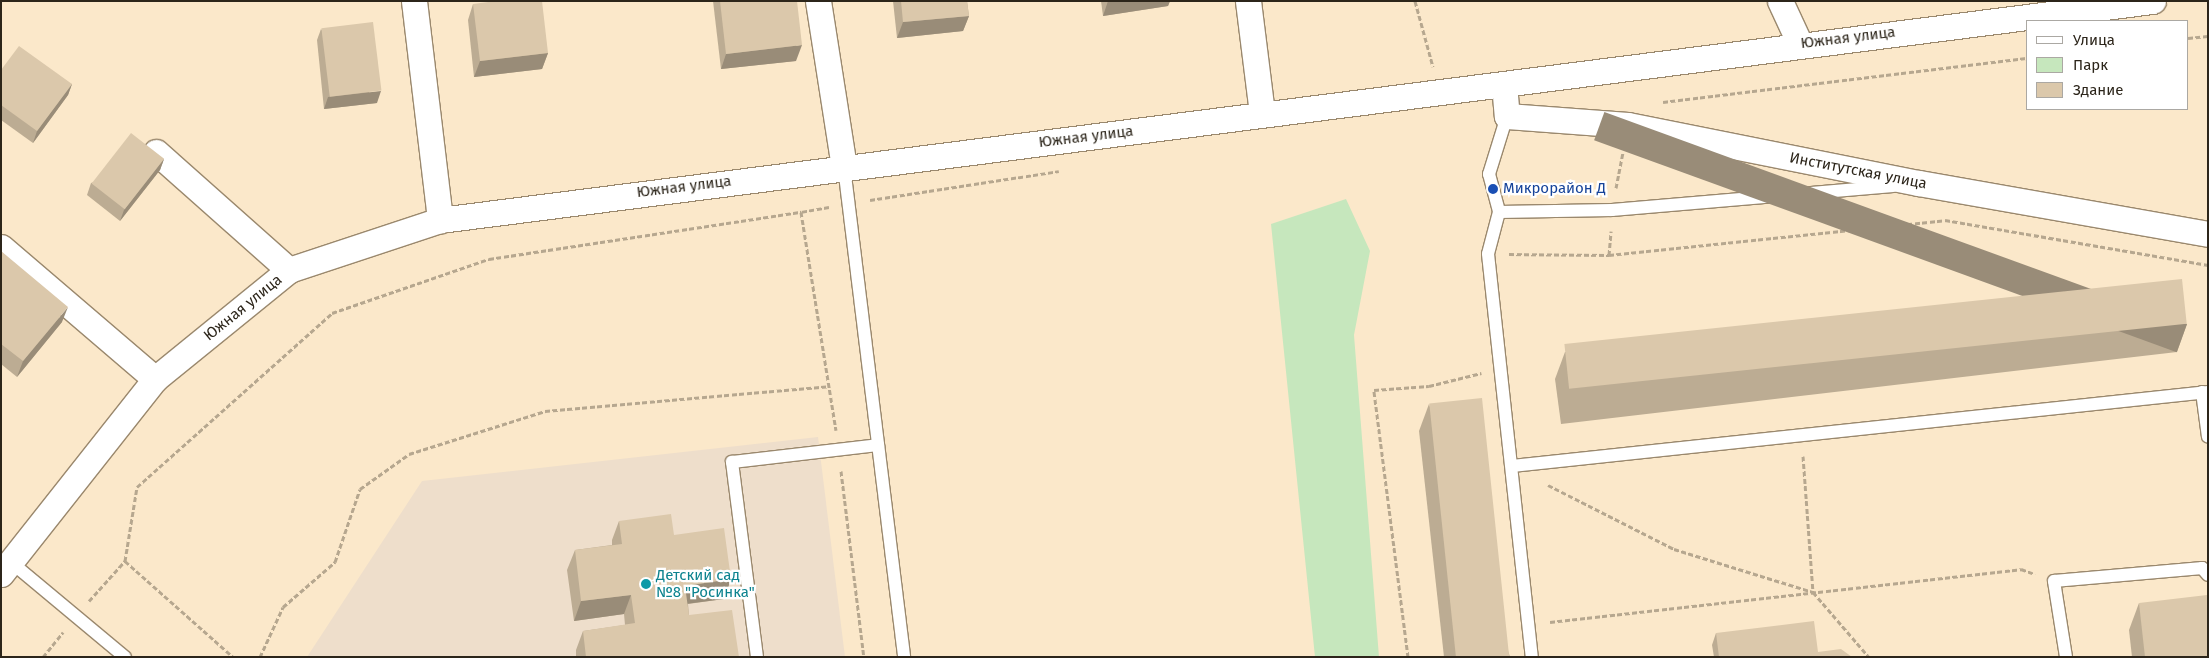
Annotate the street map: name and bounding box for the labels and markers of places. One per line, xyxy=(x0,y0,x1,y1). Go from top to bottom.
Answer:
place label: Микрорайон Д xyxy=(1503,180,1606,198)
marker: Микрорайон Д xyxy=(1487,183,1499,195)
place label: Детский сад №8 "Росинка" xyxy=(656,566,755,601)
marker: Детский сад №8 "Росинка" xyxy=(640,578,652,590)

